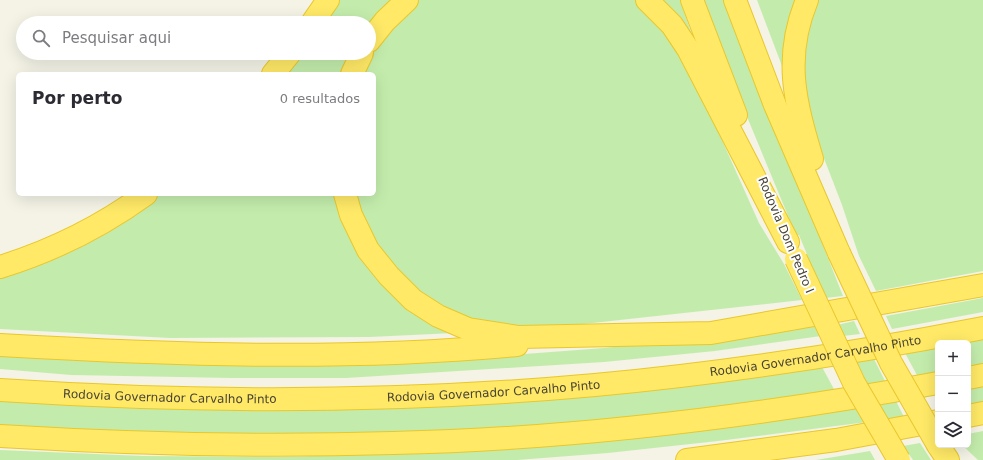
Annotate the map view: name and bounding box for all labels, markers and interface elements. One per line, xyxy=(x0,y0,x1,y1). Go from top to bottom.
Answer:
search box xyxy=(16,16,376,60)
icon: search xyxy=(30,27,52,49)
text: Pesquisar aqui xyxy=(62,29,171,47)
text: Por perto xyxy=(32,88,122,108)
text: 0 resultados xyxy=(280,91,360,106)
street label: Rodovia Dom Pedro I xyxy=(755,175,817,295)
street label: Rodovia Governador Carvalho Pinto xyxy=(709,333,922,379)
map controls xyxy=(935,340,971,448)
button: + xyxy=(935,340,971,376)
button: − xyxy=(935,376,971,412)
street label: Rodovia Governador Carvalho Pinto xyxy=(387,378,601,404)
street label: Rodovia Governador Carvalho Pinto xyxy=(63,387,277,406)
button: layers xyxy=(935,412,971,448)

